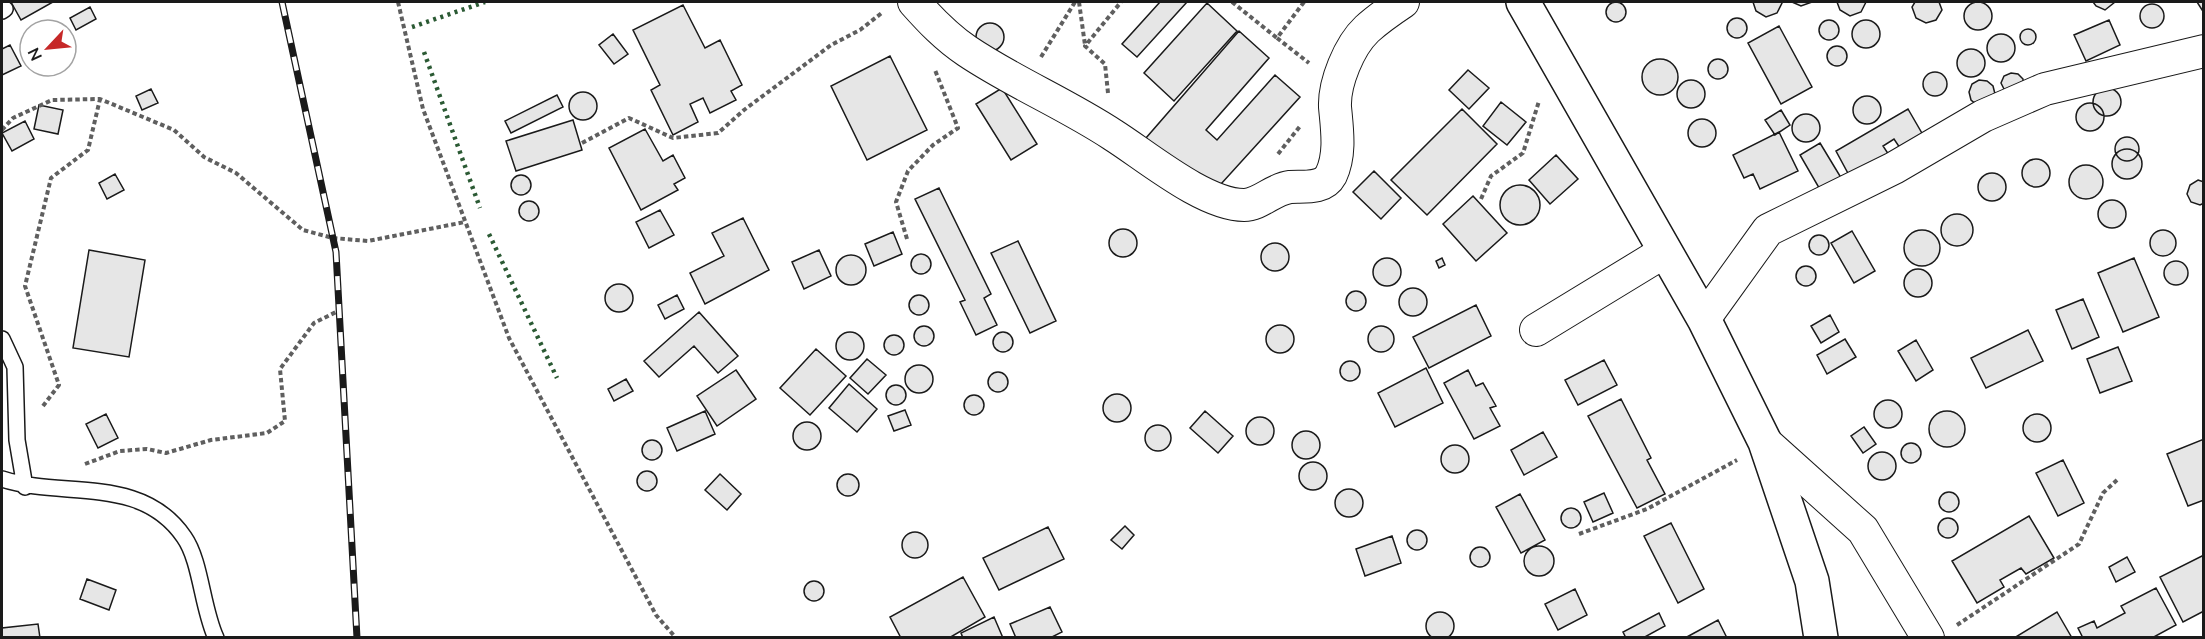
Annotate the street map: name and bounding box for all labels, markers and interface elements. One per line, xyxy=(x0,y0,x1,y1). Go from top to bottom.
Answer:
north arrow xyxy=(18,18,78,78)
text: N xyxy=(23,44,48,64)

